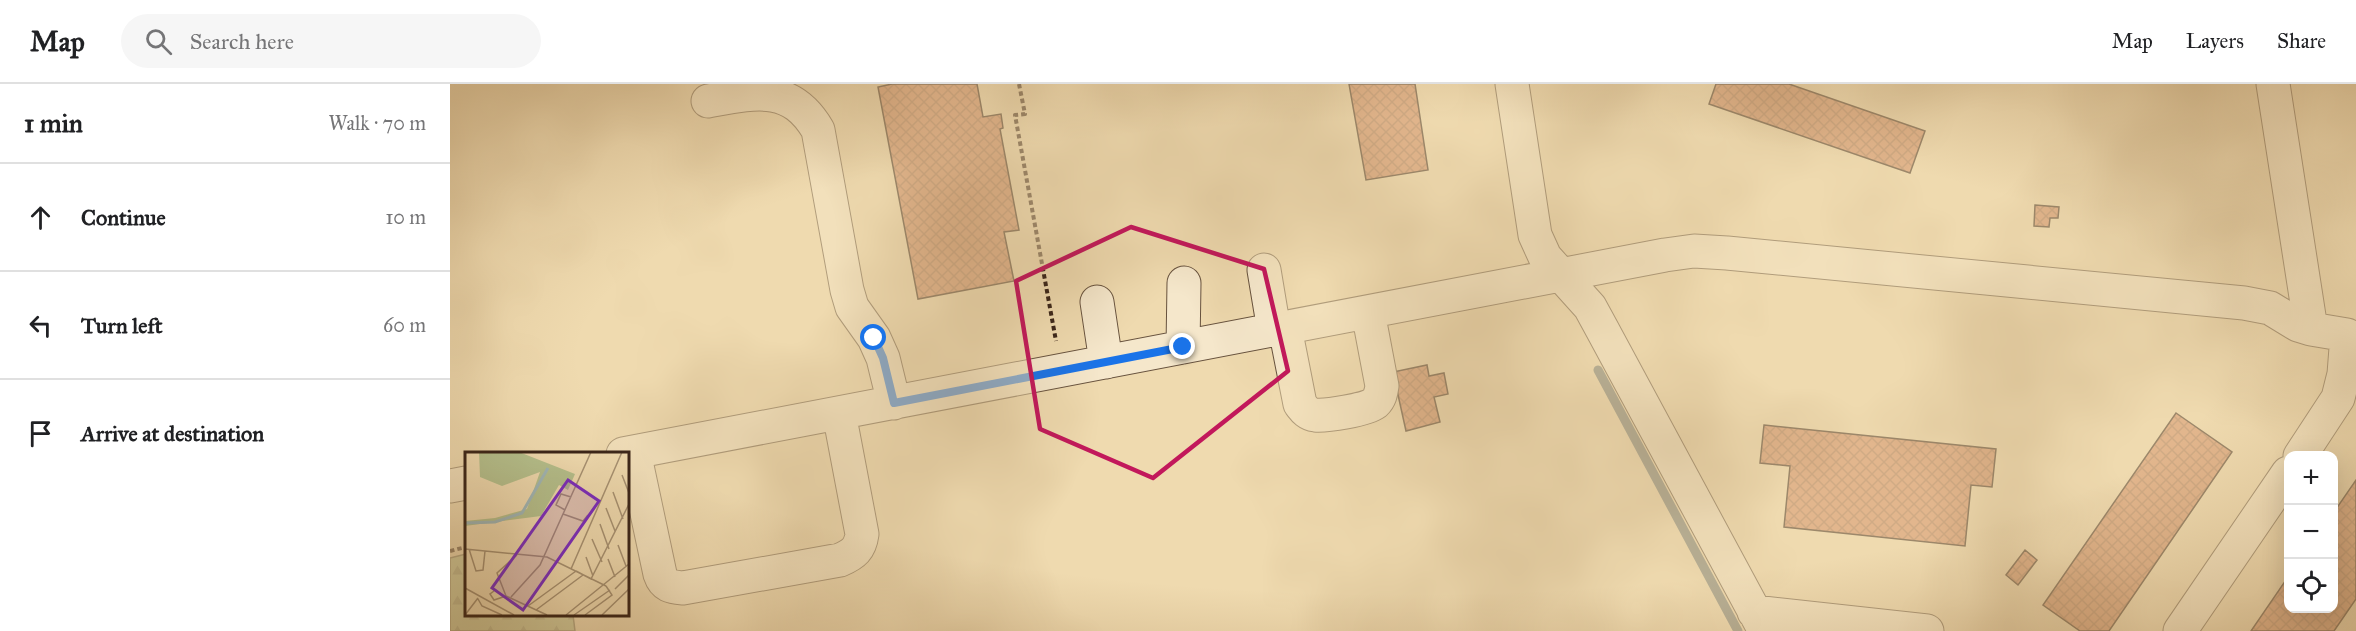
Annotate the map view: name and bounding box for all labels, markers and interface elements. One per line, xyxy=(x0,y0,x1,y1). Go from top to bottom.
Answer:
search box xyxy=(121,14,541,68)
text: Map xyxy=(30,24,85,59)
icon: search xyxy=(142,25,175,58)
text: Search here xyxy=(190,28,294,55)
text: Map xyxy=(2112,28,2153,54)
text: Layers xyxy=(2186,28,2244,54)
text: Share xyxy=(2277,28,2326,54)
text: 1 min xyxy=(24,107,83,139)
text: Walk · 70 m xyxy=(328,111,426,135)
icon: ahead xyxy=(24,201,57,234)
text: Continue xyxy=(81,204,166,231)
text: 10 m xyxy=(385,205,426,229)
icon: left xyxy=(24,309,57,342)
text: Turn left xyxy=(81,312,163,339)
text: 60 m xyxy=(383,313,426,337)
route start xyxy=(860,324,886,350)
route end xyxy=(1169,333,1195,359)
icon: arrive xyxy=(24,417,57,450)
text: Arrive at destination xyxy=(81,420,264,447)
map controls xyxy=(2284,451,2338,613)
button: + xyxy=(2284,451,2338,505)
inset map xyxy=(465,452,628,616)
button: − xyxy=(2284,505,2338,559)
button: locate xyxy=(2284,559,2338,613)

